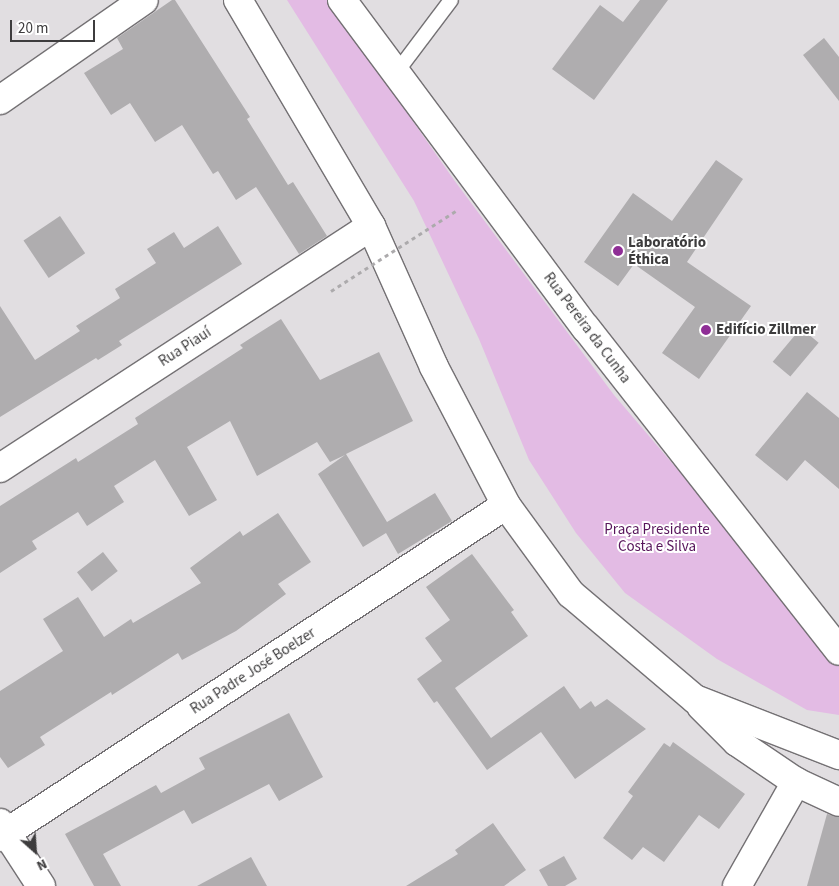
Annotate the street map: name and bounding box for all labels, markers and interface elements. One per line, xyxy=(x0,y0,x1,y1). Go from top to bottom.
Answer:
scale bar xyxy=(12,10,98,42)
text: 20 m xyxy=(18,18,48,39)
place label: Laboratório Éthica xyxy=(628,233,706,268)
marker: Laboratório Éthica xyxy=(612,245,624,257)
street label: Rua Pereira da Cunha xyxy=(540,269,634,387)
place label: Edifício Zillmer xyxy=(716,321,816,339)
street label: Rua Piauí xyxy=(155,323,215,371)
marker: Edifício Zillmer xyxy=(700,324,712,336)
park label: Praça Presidente Costa e Silva xyxy=(604,520,710,555)
street label: Rua Padre José Boelzer xyxy=(187,624,319,718)
north arrow xyxy=(10,826,60,876)
text: N xyxy=(33,853,50,876)

